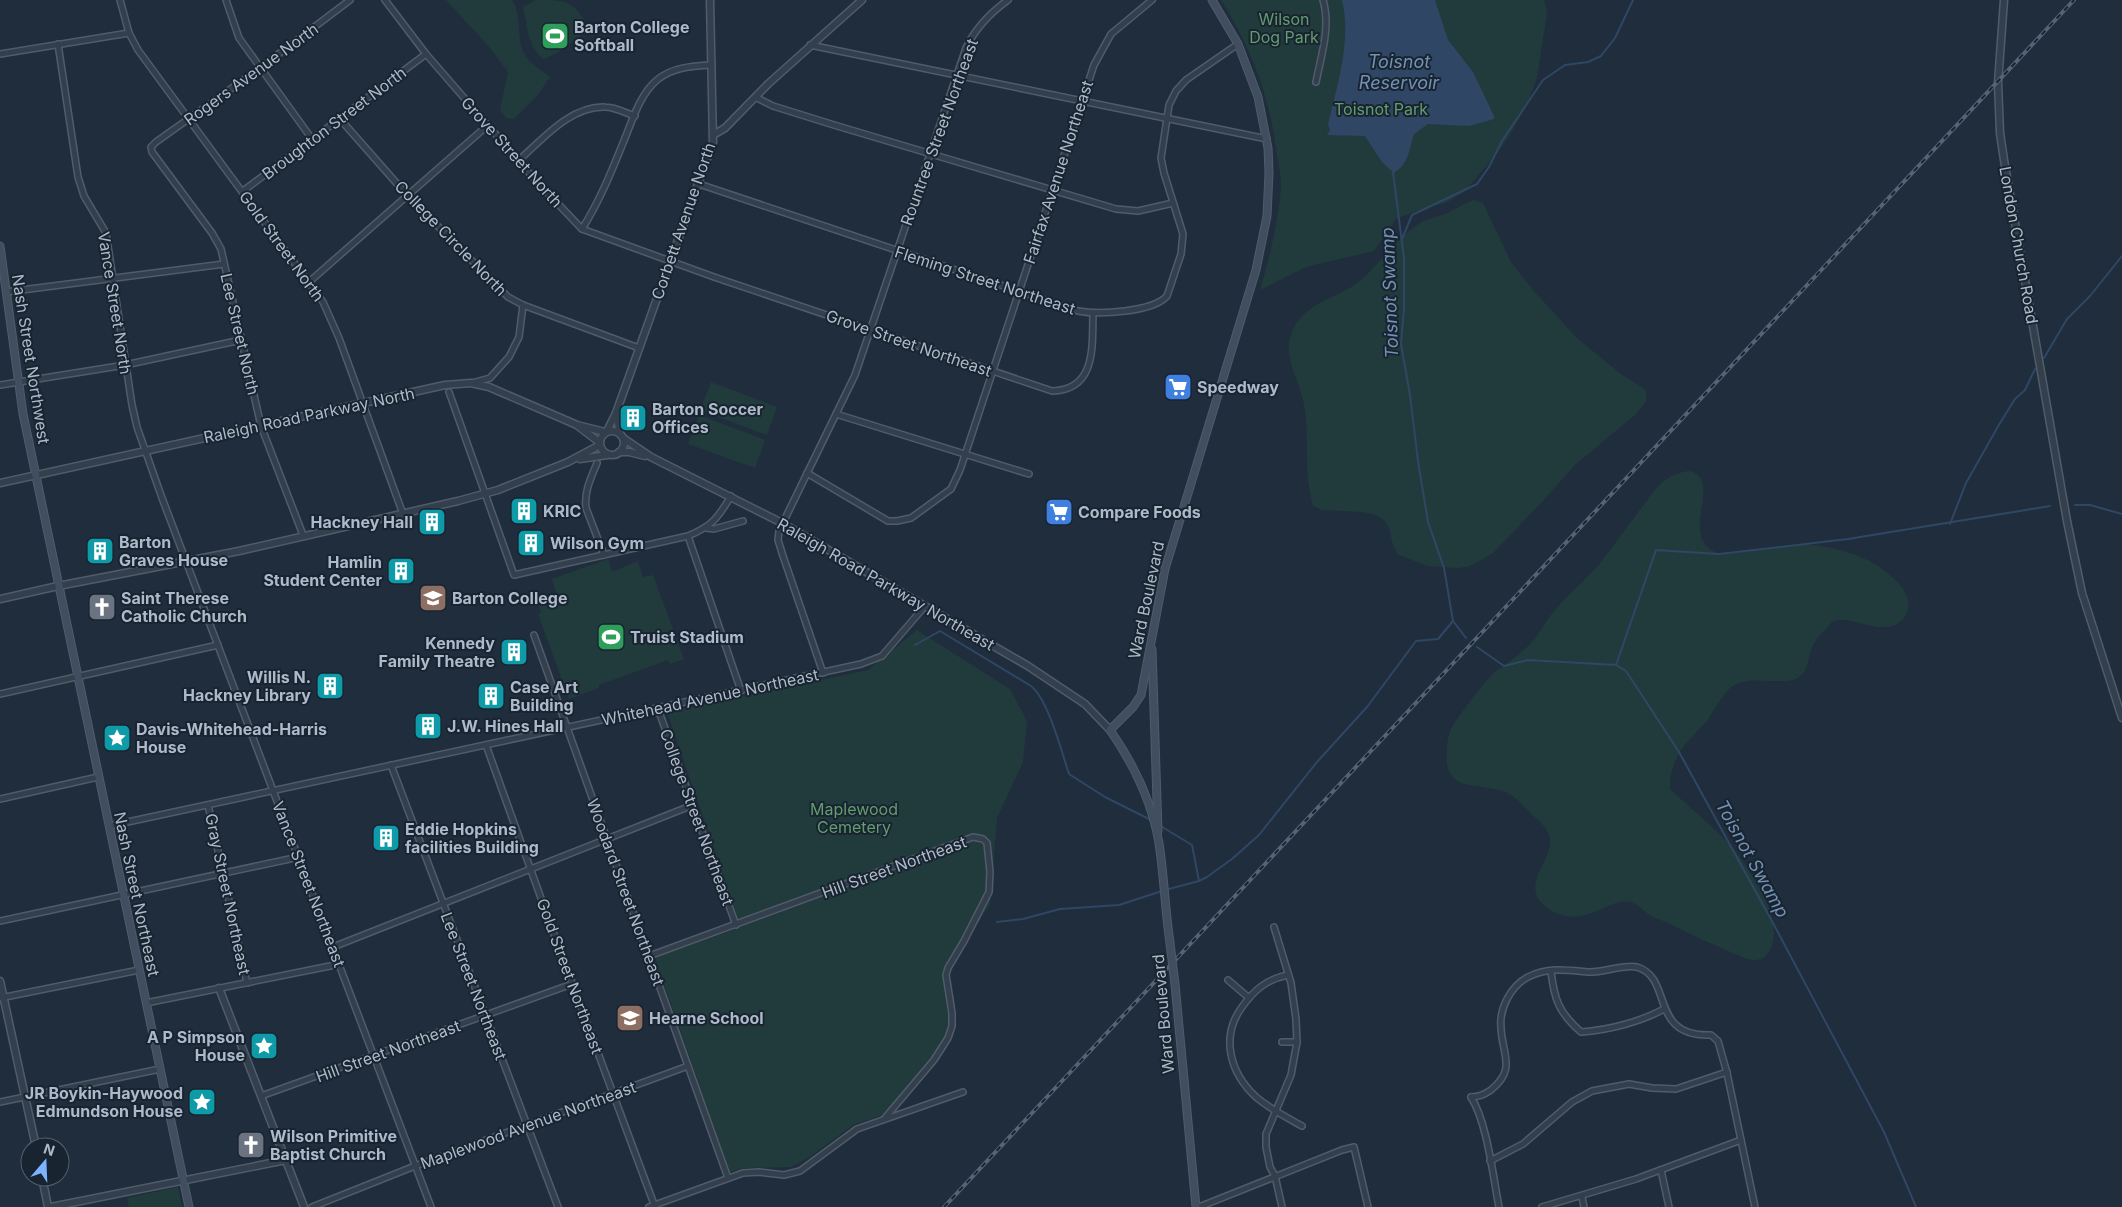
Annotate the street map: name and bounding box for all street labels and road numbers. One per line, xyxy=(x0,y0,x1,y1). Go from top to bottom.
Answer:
street label: Rogers Avenue North xyxy=(180,19,322,129)
street label: Rountree Street Northeast xyxy=(896,36,982,228)
street label: Broughton Street North xyxy=(258,62,410,184)
street label: Fairfax Avenue Northeast xyxy=(1019,78,1097,266)
street label: Grove Street North xyxy=(457,93,567,211)
street label: Corbett Avenue North xyxy=(647,140,719,302)
street label: London Church Road xyxy=(1995,165,2043,325)
street label: College Circle North xyxy=(391,176,511,300)
street label: Gold Street North xyxy=(235,187,329,305)
street label: Vance Street North xyxy=(94,230,136,376)
street label: Fleming Street Northeast xyxy=(892,241,1078,319)
street label: Lee Street North xyxy=(216,271,264,397)
street label: Nash Street Northwest xyxy=(8,273,54,445)
street label: Grove Street Northeast xyxy=(824,305,994,381)
street label: Raleigh Road Parkway North xyxy=(202,383,416,447)
street label: Raleigh Road Parkway Northeast xyxy=(774,513,998,655)
street label: Ward Boulevard xyxy=(1124,539,1168,661)
street label: Whitehead Avenue Northeast xyxy=(600,664,820,730)
street label: College Street Northeast xyxy=(656,726,738,908)
street label: Woodard Street Northeast xyxy=(583,796,669,988)
street label: Vance Street Northeast xyxy=(268,798,350,970)
street label: Nash Street Northeast xyxy=(110,810,164,978)
street label: Gray Street Northeast xyxy=(201,811,255,977)
street label: Hill Street Northeast xyxy=(819,832,969,902)
street label: Gold Street Northeast xyxy=(533,895,607,1057)
street label: Lee Street Northeast xyxy=(437,909,511,1063)
street label: Ward Boulevard xyxy=(1148,953,1178,1075)
street label: Hill Street Northeast xyxy=(313,1016,463,1086)
street label: Maplewood Avenue Northeast xyxy=(417,1077,639,1173)

